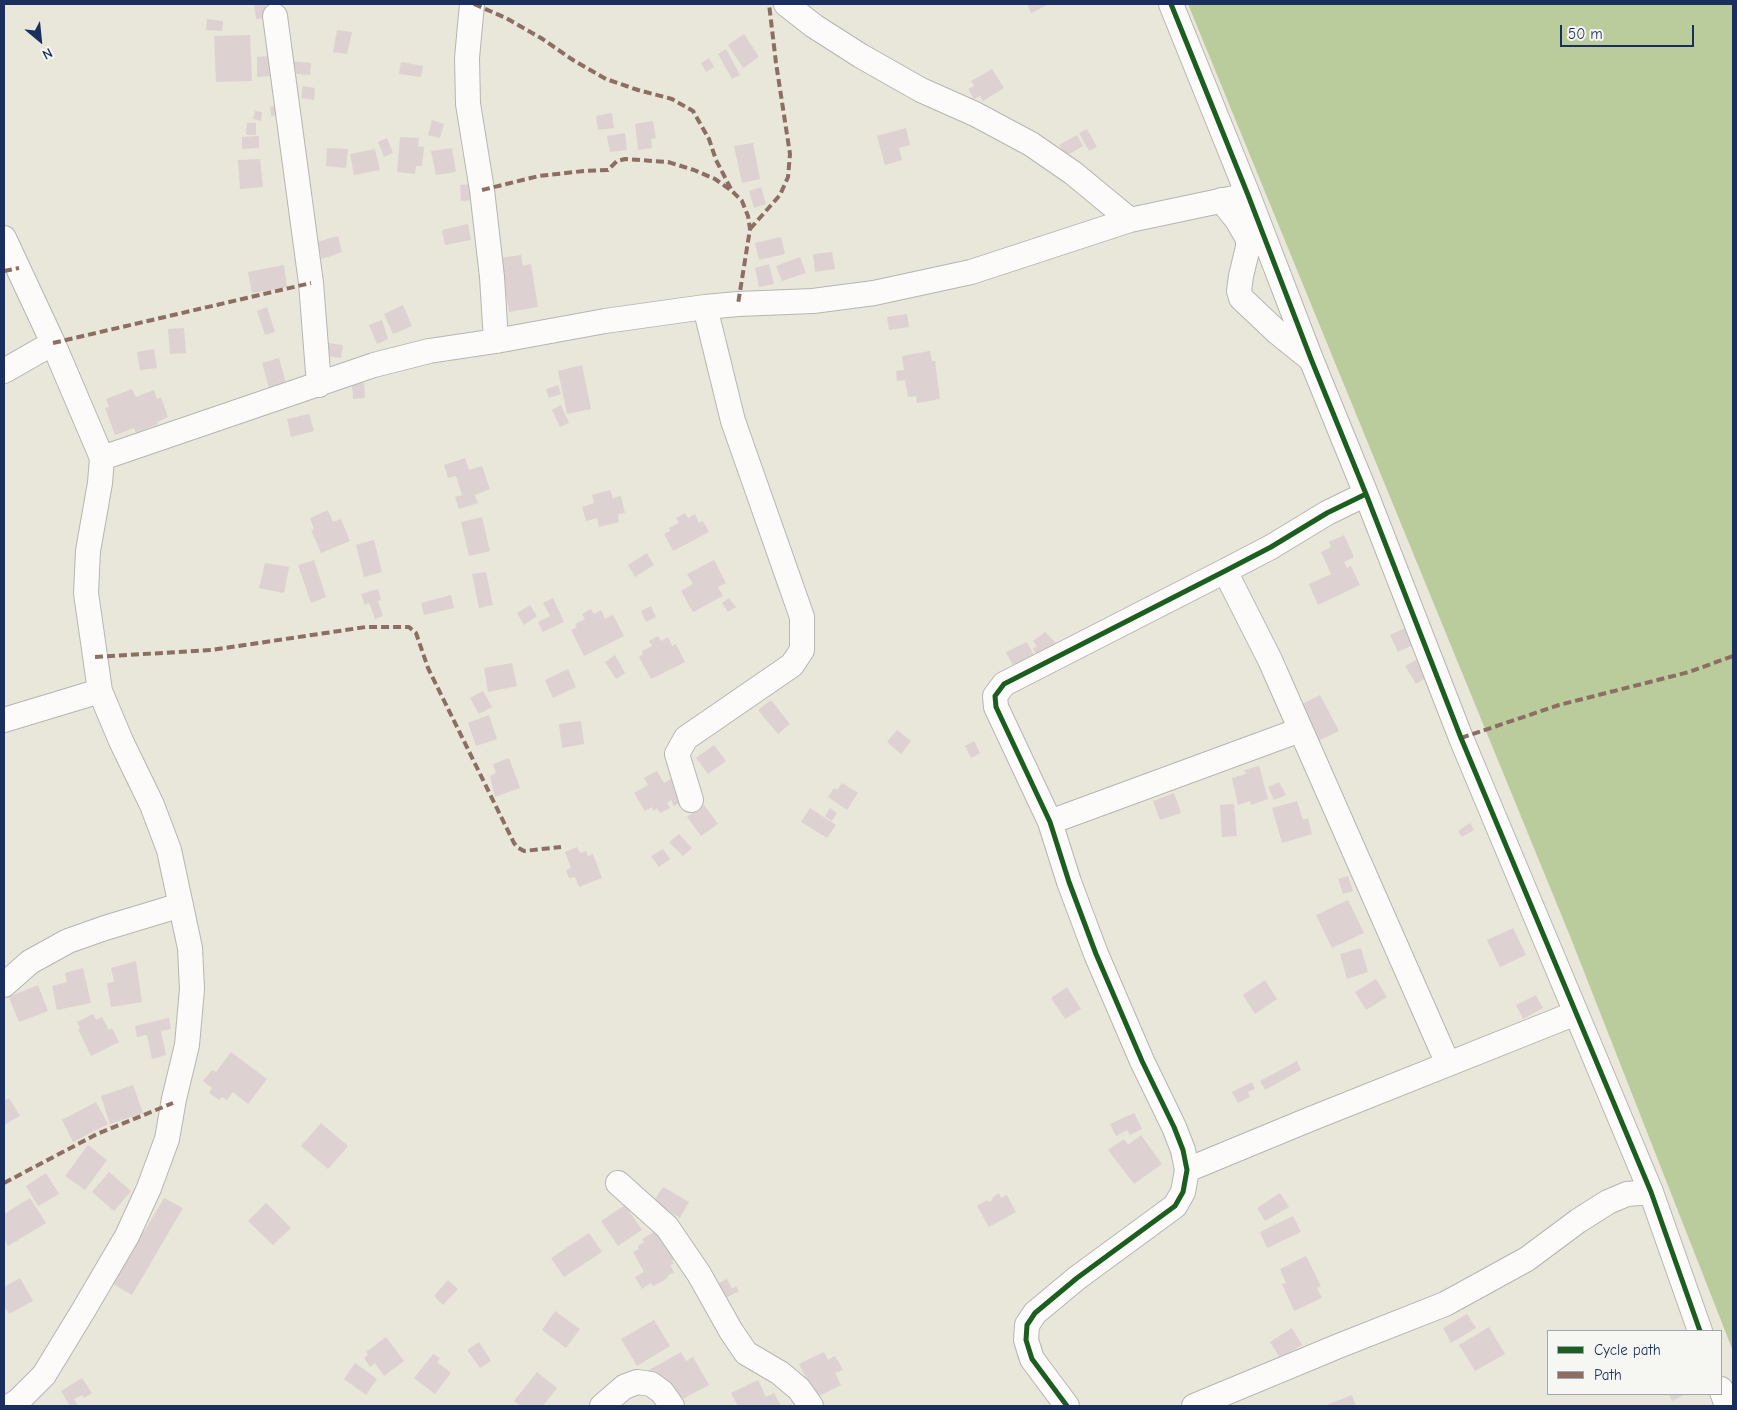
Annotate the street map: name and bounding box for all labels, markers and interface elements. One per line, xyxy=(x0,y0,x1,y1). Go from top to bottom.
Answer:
north arrow xyxy=(15,15,65,65)
scale bar xyxy=(1562,15,1696,47)
text: 50 m xyxy=(1568,25,1603,43)
text: N xyxy=(39,44,55,63)
legend xyxy=(1547,1330,1722,1395)
text: Cycle path xyxy=(1594,1341,1661,1359)
text: Path xyxy=(1594,1366,1622,1384)

